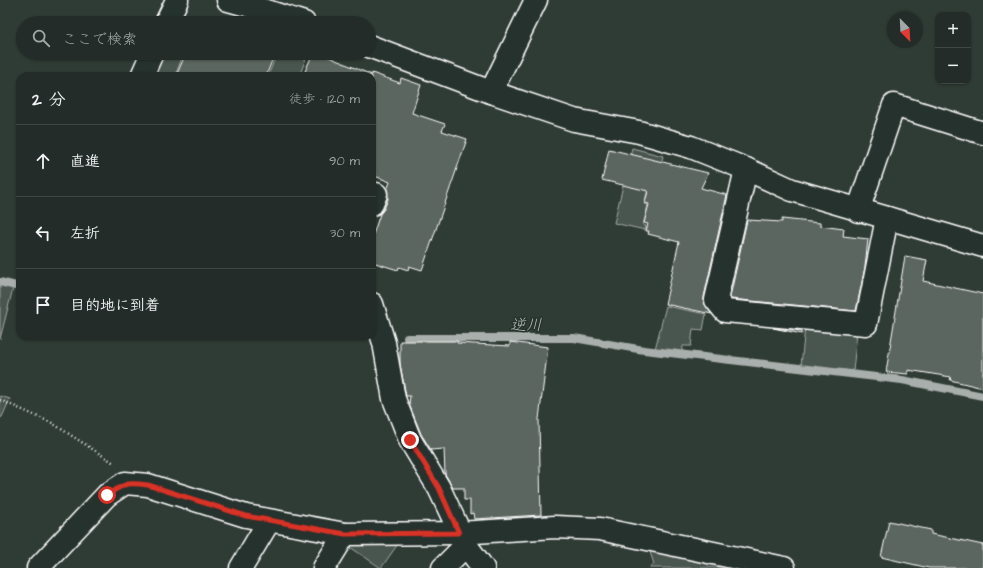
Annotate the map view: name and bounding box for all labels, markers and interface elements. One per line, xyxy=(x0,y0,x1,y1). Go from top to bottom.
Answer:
north arrow xyxy=(887,12,923,48)
map controls xyxy=(935,12,971,84)
button: + xyxy=(935,12,971,48)
search box xyxy=(16,16,376,60)
icon: search xyxy=(30,27,52,49)
text: ここで検索 xyxy=(62,29,137,50)
button: − xyxy=(935,48,971,84)
text: 2 分 xyxy=(32,88,66,112)
text: 徒歩 · 120 m xyxy=(289,90,360,108)
icon: ahead xyxy=(32,150,54,172)
text: 直進 xyxy=(70,151,100,172)
text: 90 m xyxy=(329,152,360,170)
icon: left xyxy=(32,222,54,244)
text: 左折 xyxy=(70,223,100,244)
text: 30 m xyxy=(330,224,360,242)
icon: arrive xyxy=(32,294,54,316)
text: 目的地に到着 xyxy=(70,295,160,316)
water label: 逆川 xyxy=(510,314,542,336)
route end xyxy=(401,431,419,449)
route start xyxy=(98,486,116,504)

